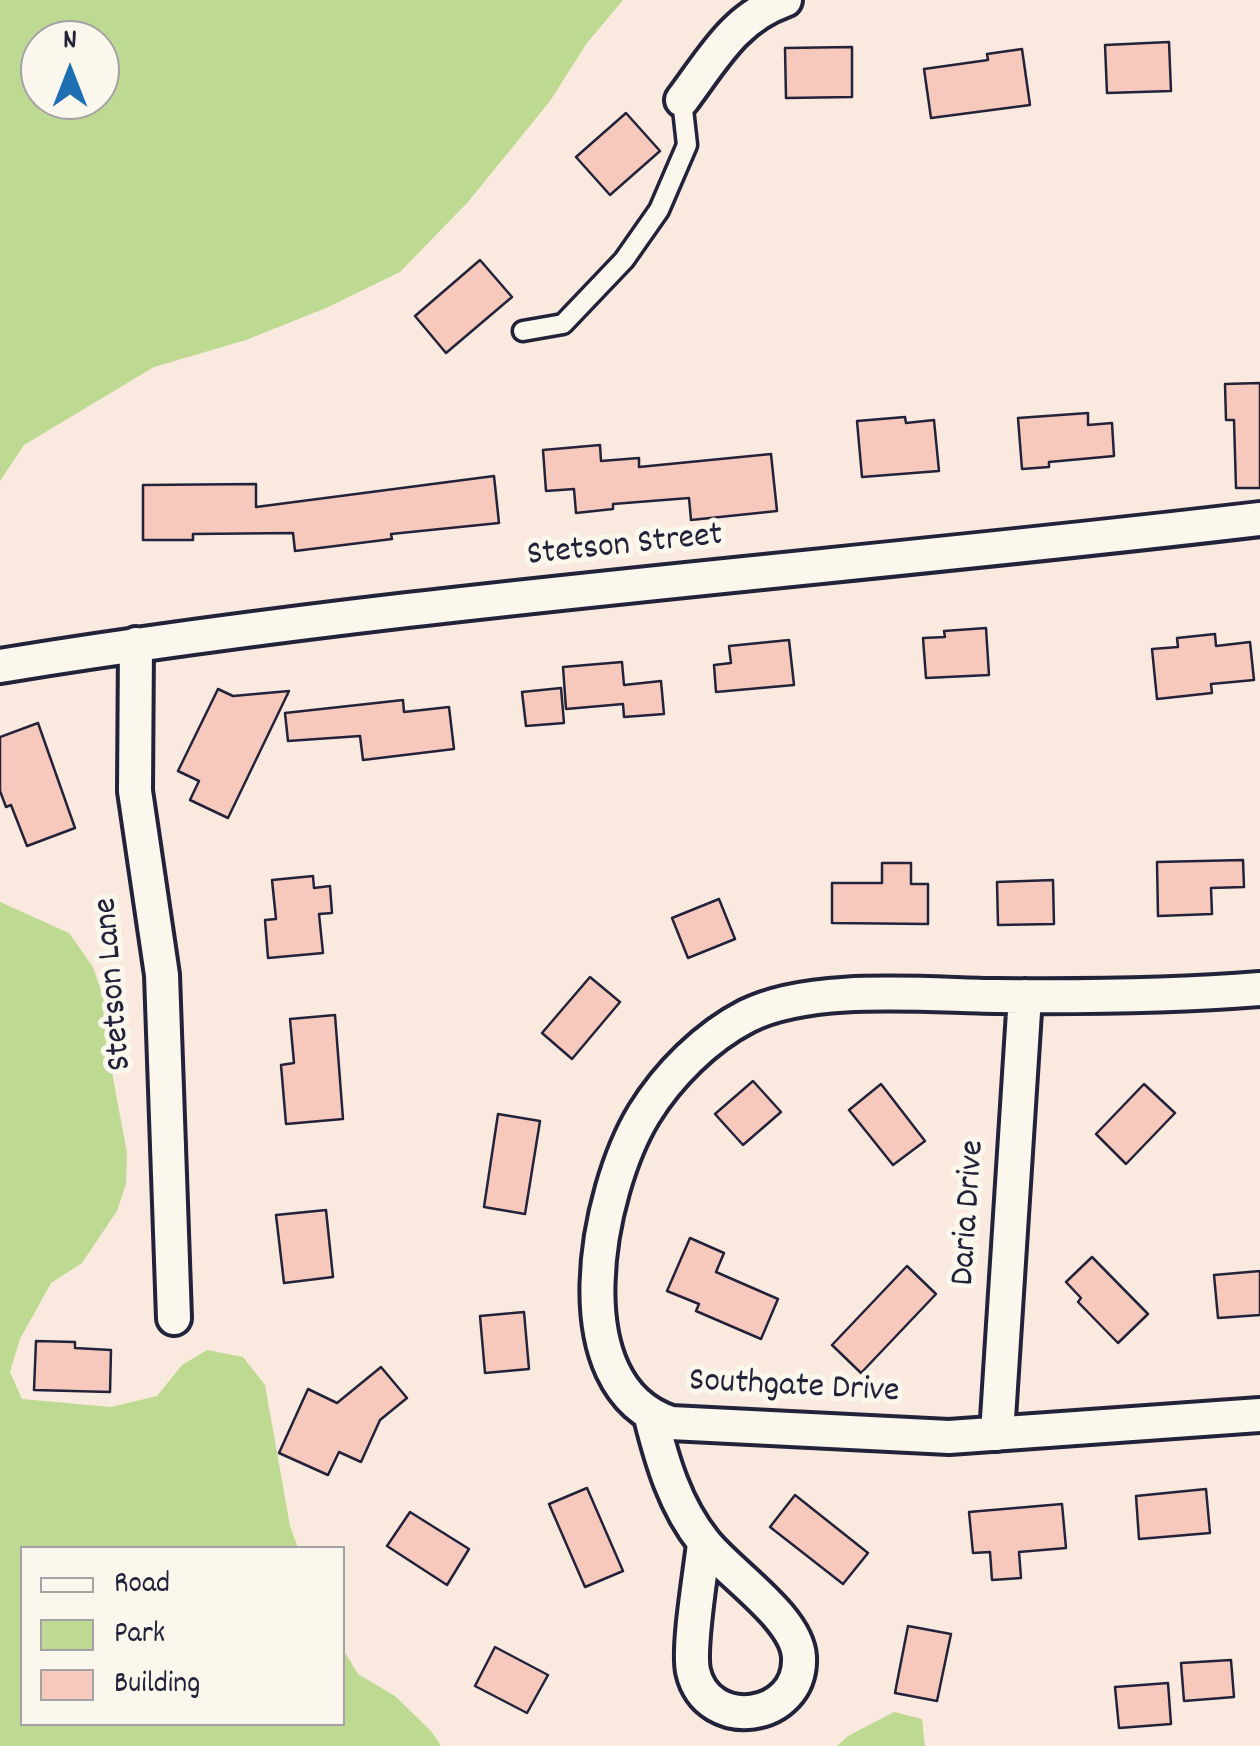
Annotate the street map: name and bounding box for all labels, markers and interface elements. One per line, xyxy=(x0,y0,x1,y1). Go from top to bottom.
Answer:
north arrow xyxy=(20,20,120,120)
text: N xyxy=(63,22,77,62)
street label: Stetson Street xyxy=(525,517,725,579)
street label: Stetson Lane xyxy=(88,896,144,1072)
street label: Daria Drive xyxy=(945,1139,997,1287)
street label: Southgate Drive xyxy=(688,1363,900,1415)
legend xyxy=(20,1546,345,1726)
text: Road xyxy=(114,1564,170,1607)
text: Park xyxy=(114,1614,165,1657)
text: Building xyxy=(114,1664,200,1707)

